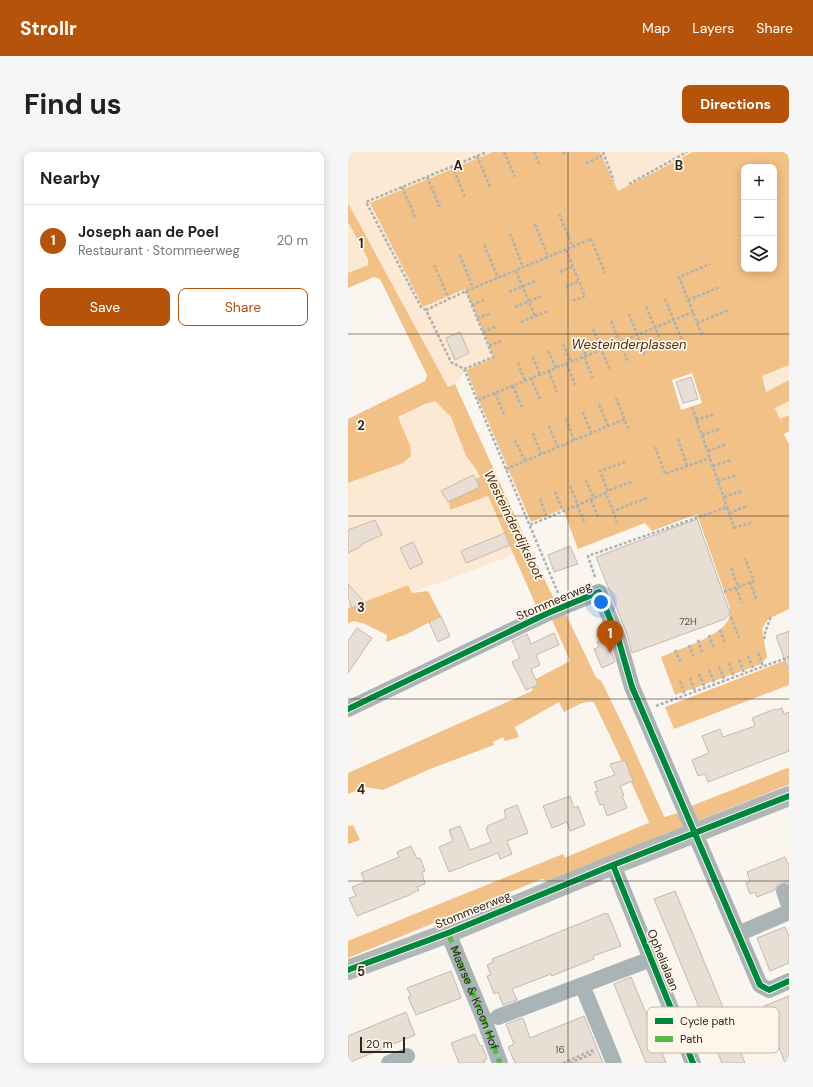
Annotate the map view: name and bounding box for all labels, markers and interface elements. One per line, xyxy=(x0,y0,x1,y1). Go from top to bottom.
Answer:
text: Strollr xyxy=(20,16,77,41)
text: Map xyxy=(642,19,670,37)
text: Layers xyxy=(692,19,734,37)
text: Share xyxy=(756,19,793,37)
button: Directions xyxy=(682,85,789,123)
text: Find us xyxy=(24,86,122,123)
text: A xyxy=(453,157,463,174)
text: B xyxy=(675,157,683,174)
map controls xyxy=(741,164,777,272)
button: + xyxy=(741,164,777,200)
text: Nearby xyxy=(40,167,100,189)
button: − xyxy=(741,200,777,236)
text: Joseph aan de Poel xyxy=(78,222,219,242)
text: 1 xyxy=(51,232,55,249)
text: 20 m xyxy=(277,232,308,249)
text: 1 xyxy=(359,235,363,252)
button: layers xyxy=(741,236,777,272)
text: Restaurant · Stommeerweg xyxy=(78,242,240,259)
button: Save xyxy=(40,288,170,326)
button: Share xyxy=(178,288,308,326)
water label: Westeinderplassen xyxy=(572,336,686,353)
text: 2 xyxy=(357,417,365,434)
water label: Westeinderdijksloot xyxy=(480,468,548,583)
street label: Stommeerweg xyxy=(514,578,594,624)
your location xyxy=(591,592,611,612)
text: 3 xyxy=(357,599,365,616)
house number: 72H xyxy=(679,615,697,628)
pin: 1 xyxy=(597,620,623,653)
text: 4 xyxy=(357,781,365,798)
street label: Stommeerweg xyxy=(433,887,514,932)
street label: Ophelialaan xyxy=(643,927,683,993)
street label: Maarse & Kroon Hof xyxy=(446,943,502,1052)
text: 5 xyxy=(357,963,365,980)
legend xyxy=(647,1007,779,1053)
text: Cycle path xyxy=(680,1014,735,1028)
text: Path xyxy=(680,1032,703,1046)
scale bar xyxy=(360,1035,405,1054)
text: 20 m xyxy=(366,1037,392,1051)
house number: 16 xyxy=(555,1043,565,1056)

